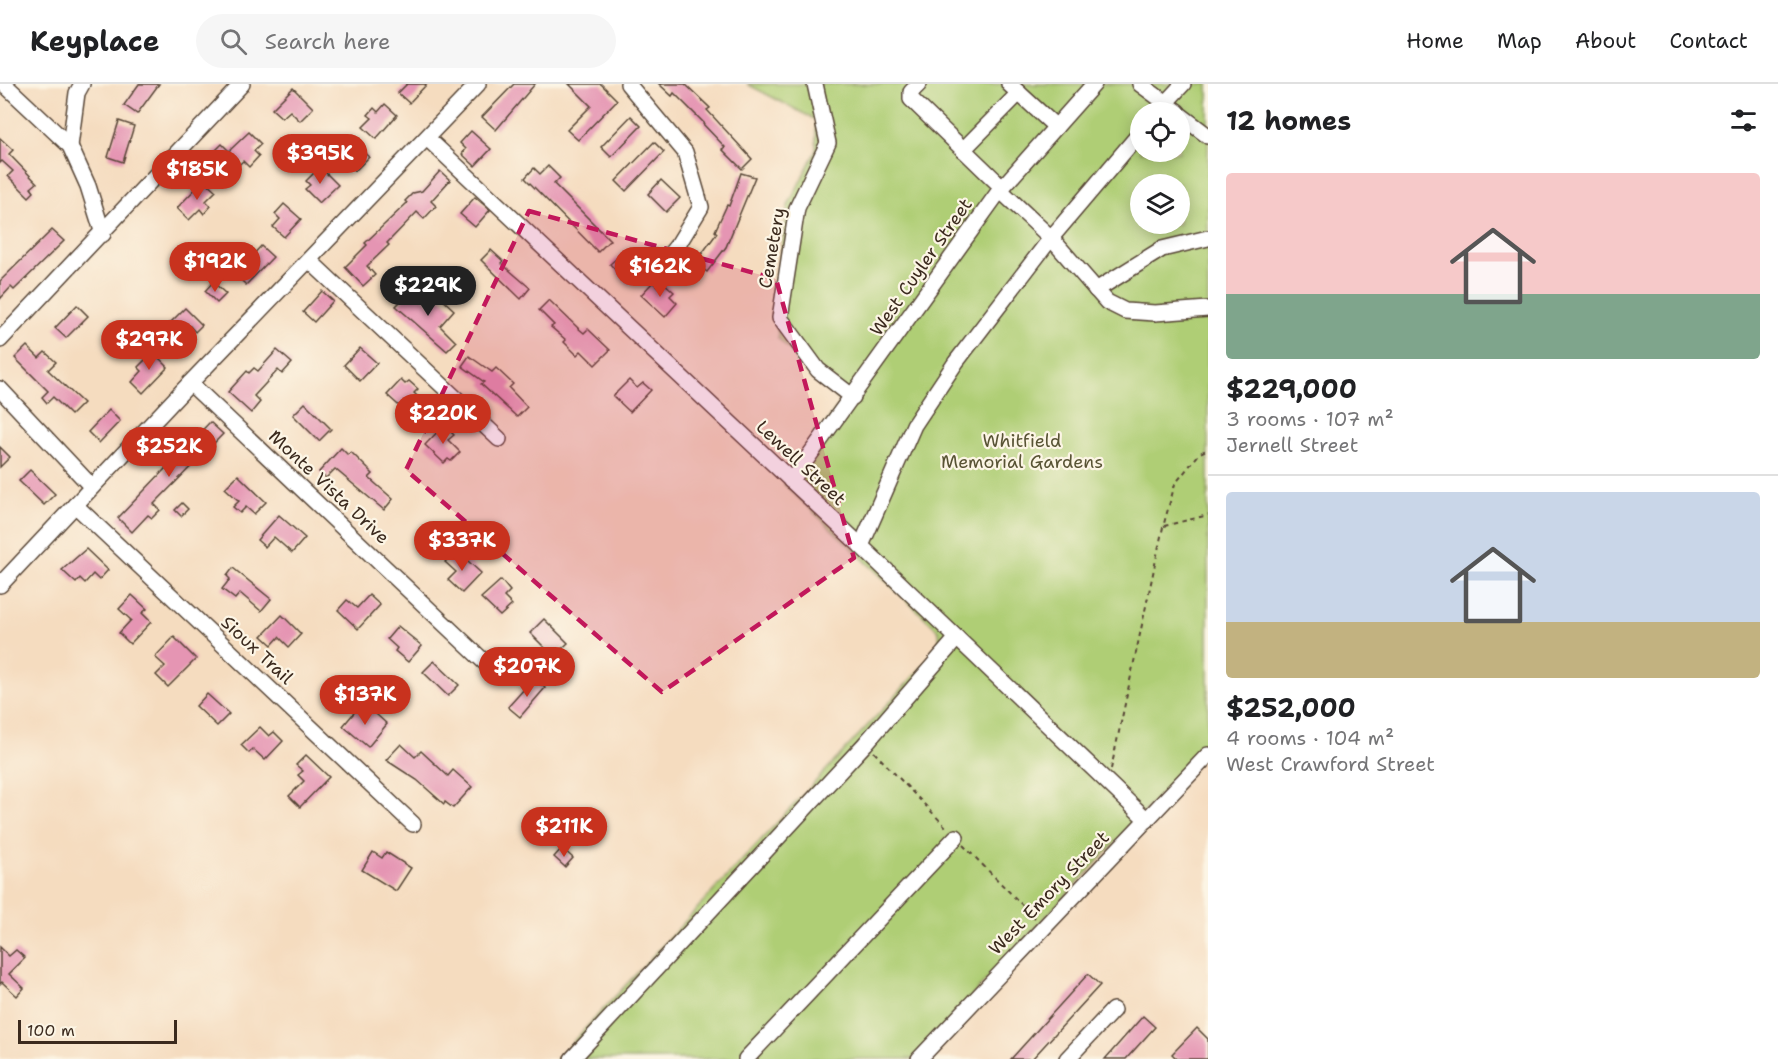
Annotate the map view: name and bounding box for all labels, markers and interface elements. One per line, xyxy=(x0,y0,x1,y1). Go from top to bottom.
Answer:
search box xyxy=(196,14,616,68)
text: Keyplace xyxy=(30,22,160,60)
icon: search xyxy=(217,25,250,58)
text: Search here xyxy=(265,27,390,56)
text: Home xyxy=(1406,27,1464,55)
text: Map xyxy=(1497,27,1542,55)
text: About xyxy=(1575,27,1636,55)
text: Contact xyxy=(1669,27,1748,55)
map controls xyxy=(1130,102,1190,234)
button: locate xyxy=(1130,102,1190,162)
text: 12 homes xyxy=(1226,103,1351,138)
icon: filters xyxy=(1727,104,1760,137)
pin: $395K xyxy=(278,134,362,185)
text: $395K xyxy=(286,140,354,166)
pin: $185K xyxy=(155,150,239,201)
text: $185K xyxy=(166,156,228,182)
button: layers xyxy=(1130,174,1190,234)
street label: West Cuyler Street xyxy=(864,193,978,341)
street label: Cemetery xyxy=(753,206,791,290)
icon: home xyxy=(1439,212,1547,320)
pin: $192K xyxy=(173,242,257,293)
pin: $162K xyxy=(618,247,702,298)
text: $192K xyxy=(183,248,247,274)
text: $162K xyxy=(629,253,691,279)
pin: $229K xyxy=(386,266,470,317)
text: $229K xyxy=(394,272,462,298)
pin: $297K xyxy=(107,320,191,371)
text: $297K xyxy=(115,326,183,352)
text: $229,000 xyxy=(1226,371,1357,406)
pin: $220K xyxy=(401,394,485,445)
text: $220K xyxy=(409,400,477,426)
text: 3 rooms · 107 m² xyxy=(1226,406,1394,432)
street label: Lewell Street xyxy=(751,415,851,511)
street label: Monte Vista Drive xyxy=(263,425,395,549)
pin: $252K xyxy=(127,427,211,478)
park label: Whitfield Memorial Gardens xyxy=(941,429,1103,474)
text: Jernell Street xyxy=(1226,432,1358,458)
text: $252K xyxy=(136,433,202,459)
pin: $337K xyxy=(420,521,504,572)
text: $337K xyxy=(428,527,496,553)
icon: home xyxy=(1439,531,1547,639)
street label: Sioux Trail xyxy=(216,610,299,690)
pin: $207K xyxy=(485,647,569,698)
text: $207K xyxy=(493,653,561,679)
pin: $137K xyxy=(323,675,407,726)
text: $137K xyxy=(334,681,396,707)
text: $252,000 xyxy=(1226,690,1356,725)
text: 4 rooms · 104 m² xyxy=(1226,725,1394,751)
text: West Crawford Street xyxy=(1226,751,1435,777)
pin: $211K xyxy=(522,807,606,858)
text: $211K xyxy=(535,813,593,839)
street label: West Emory Street xyxy=(984,826,1115,960)
scale bar xyxy=(18,1017,177,1044)
text: 100 m xyxy=(27,1020,75,1041)

